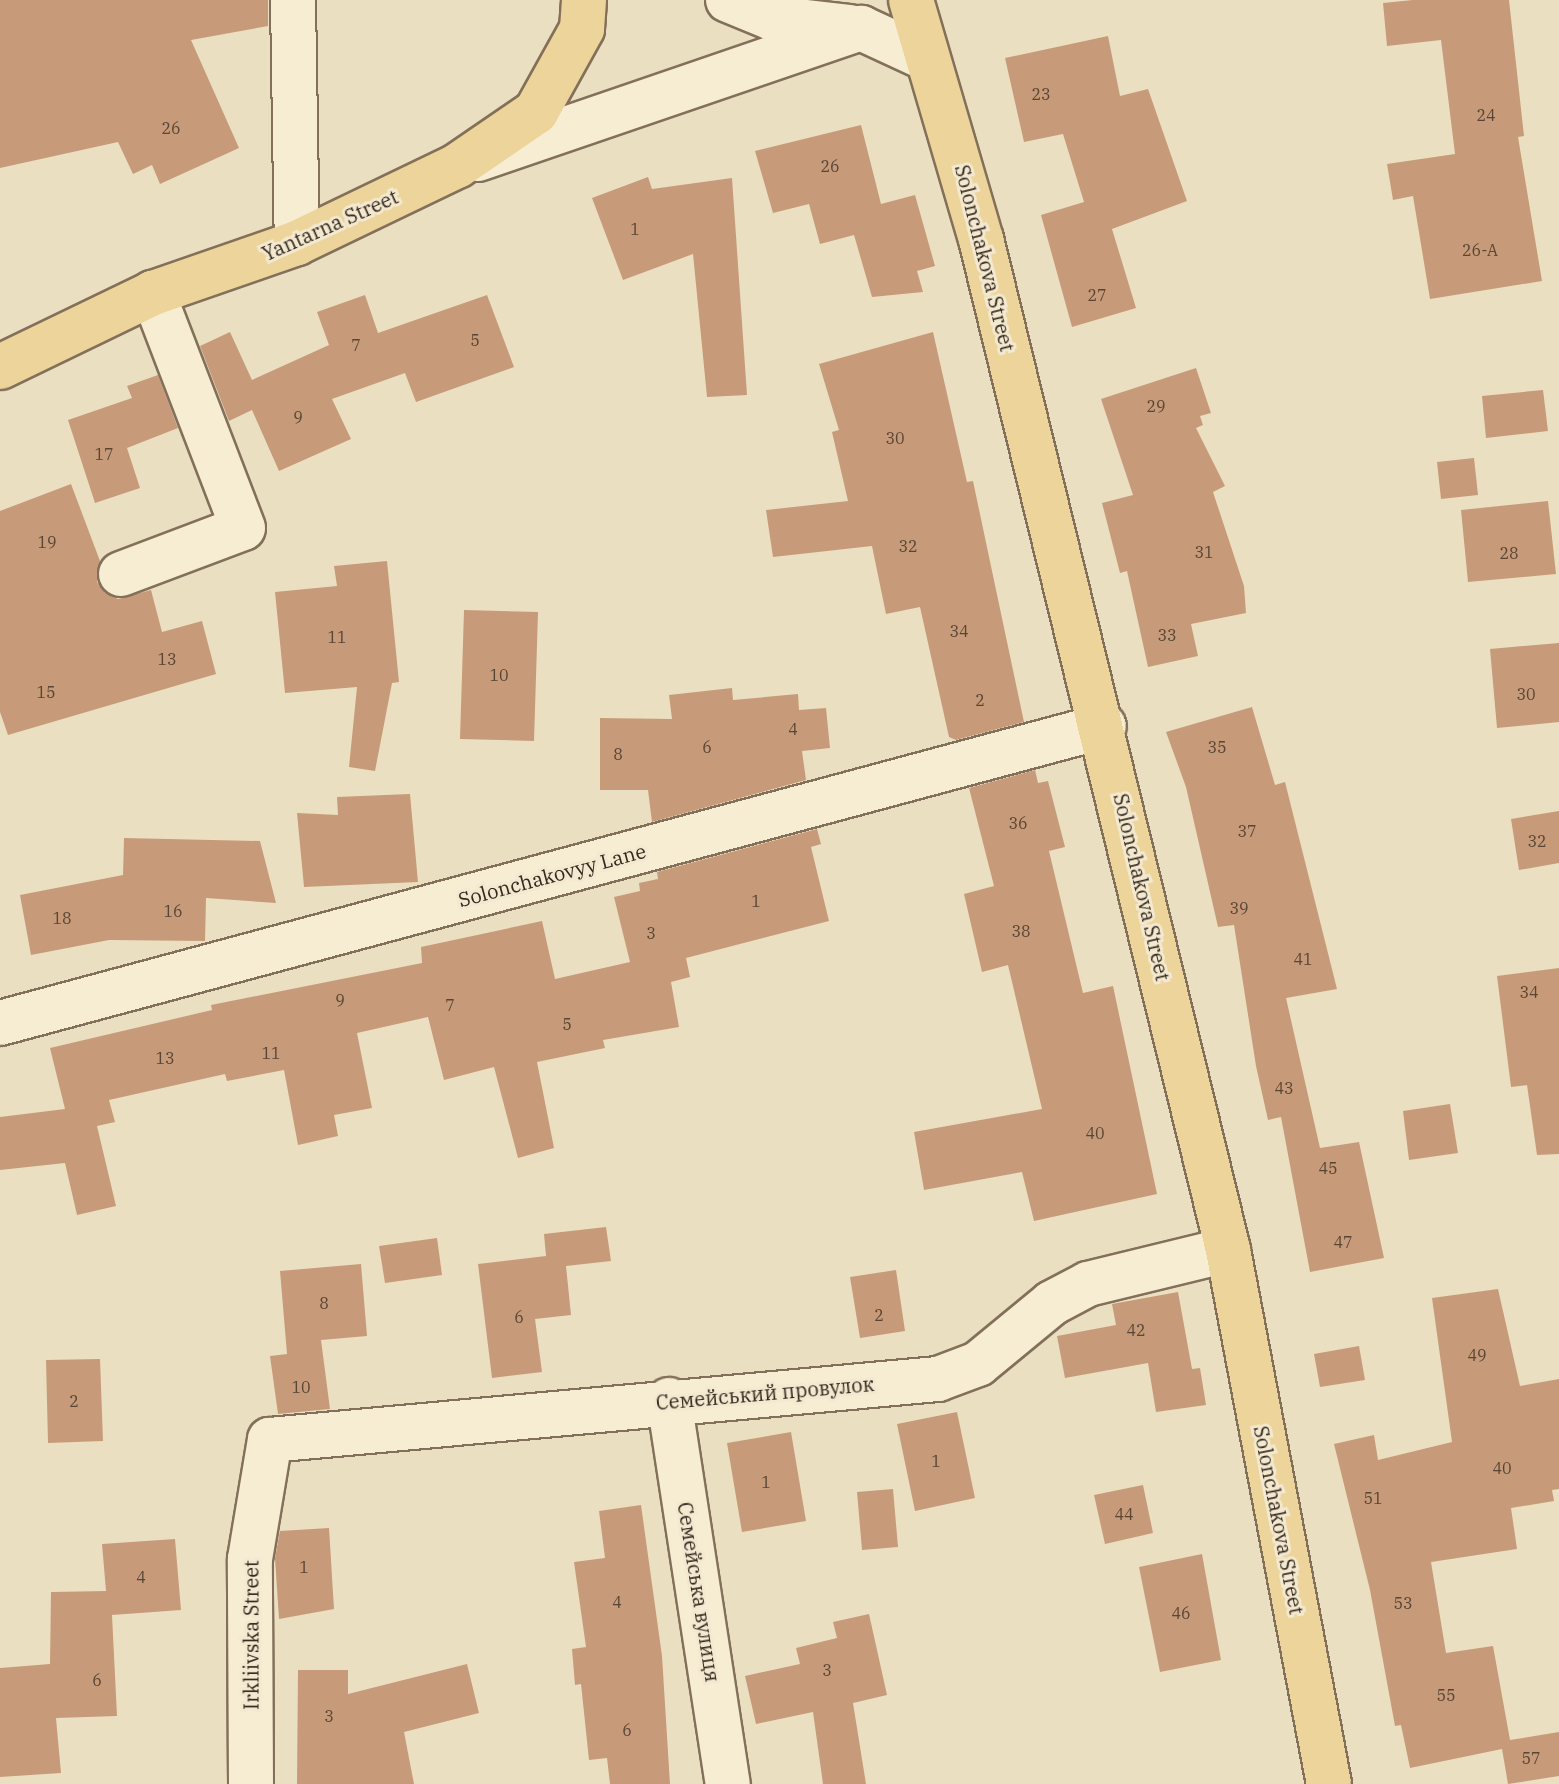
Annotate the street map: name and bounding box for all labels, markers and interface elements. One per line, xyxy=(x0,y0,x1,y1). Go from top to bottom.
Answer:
house number: 23 xyxy=(1031,84,1051,104)
house number: 24 xyxy=(1476,105,1496,125)
house number: 26 xyxy=(161,118,181,138)
house number: 26 xyxy=(820,156,840,176)
street label: Solonchakova Street xyxy=(950,162,1020,354)
street label: Yantarna Street xyxy=(258,184,402,266)
house number: 1 xyxy=(630,219,640,239)
house number: 26-А xyxy=(1462,240,1498,260)
house number: 27 xyxy=(1087,285,1107,305)
house number: 5 xyxy=(470,330,480,350)
house number: 7 xyxy=(351,335,361,355)
house number: 29 xyxy=(1146,396,1166,416)
house number: 9 xyxy=(293,407,303,427)
house number: 30 xyxy=(885,428,905,448)
house number: 17 xyxy=(94,444,114,464)
house number: 19 xyxy=(37,532,57,552)
house number: 32 xyxy=(898,536,918,556)
house number: 31 xyxy=(1194,542,1214,562)
house number: 28 xyxy=(1499,543,1519,563)
house number: 34 xyxy=(949,621,969,641)
house number: 33 xyxy=(1157,625,1177,645)
house number: 11 xyxy=(327,627,347,647)
house number: 13 xyxy=(157,649,177,669)
house number: 10 xyxy=(489,665,509,685)
house number: 15 xyxy=(36,682,56,702)
house number: 30 xyxy=(1516,684,1536,704)
house number: 2 xyxy=(975,690,985,710)
house number: 4 xyxy=(788,719,798,739)
house number: 6 xyxy=(702,737,712,757)
house number: 35 xyxy=(1207,737,1227,757)
house number: 8 xyxy=(613,744,623,764)
street label: Solonchakova Street xyxy=(1109,791,1175,983)
house number: 36 xyxy=(1008,813,1028,833)
house number: 37 xyxy=(1237,821,1257,841)
house number: 32 xyxy=(1527,831,1547,851)
street label: Solonchakovyy Lane xyxy=(456,838,648,912)
house number: 1 xyxy=(751,891,761,911)
house number: 39 xyxy=(1229,898,1249,918)
house number: 16 xyxy=(163,901,183,921)
house number: 18 xyxy=(52,908,72,928)
house number: 38 xyxy=(1011,921,1031,941)
house number: 3 xyxy=(646,923,656,943)
house number: 41 xyxy=(1293,949,1313,969)
house number: 34 xyxy=(1519,982,1539,1002)
house number: 9 xyxy=(335,990,345,1010)
house number: 7 xyxy=(445,995,455,1015)
house number: 5 xyxy=(562,1014,572,1034)
house number: 11 xyxy=(261,1043,281,1063)
house number: 13 xyxy=(155,1048,175,1068)
house number: 43 xyxy=(1274,1078,1294,1098)
house number: 40 xyxy=(1085,1123,1105,1143)
house number: 45 xyxy=(1318,1158,1338,1178)
house number: 47 xyxy=(1333,1232,1353,1252)
house number: 8 xyxy=(319,1293,329,1313)
house number: 2 xyxy=(874,1305,884,1325)
house number: 6 xyxy=(514,1307,524,1327)
house number: 42 xyxy=(1126,1320,1146,1340)
house number: 49 xyxy=(1467,1345,1487,1365)
street label: Семейський провулок xyxy=(655,1372,875,1414)
house number: 10 xyxy=(291,1377,311,1397)
house number: 2 xyxy=(69,1391,79,1411)
street label: Solonchakova Street xyxy=(1249,1424,1309,1616)
house number: 1 xyxy=(931,1451,941,1471)
house number: 40 xyxy=(1492,1458,1512,1478)
house number: 1 xyxy=(761,1472,771,1492)
house number: 51 xyxy=(1363,1488,1383,1508)
street label: Семейська вулиця xyxy=(673,1500,725,1684)
house number: 44 xyxy=(1114,1504,1134,1524)
house number: 1 xyxy=(299,1557,309,1577)
street label: Irkliivska Street xyxy=(239,1560,263,1710)
house number: 4 xyxy=(136,1567,146,1587)
house number: 4 xyxy=(612,1592,622,1612)
house number: 53 xyxy=(1393,1593,1413,1613)
house number: 46 xyxy=(1171,1603,1191,1623)
house number: 3 xyxy=(822,1660,832,1680)
house number: 6 xyxy=(92,1670,102,1690)
house number: 55 xyxy=(1436,1685,1456,1705)
house number: 3 xyxy=(324,1706,334,1726)
house number: 6 xyxy=(622,1720,632,1740)
house number: 57 xyxy=(1521,1748,1541,1768)

